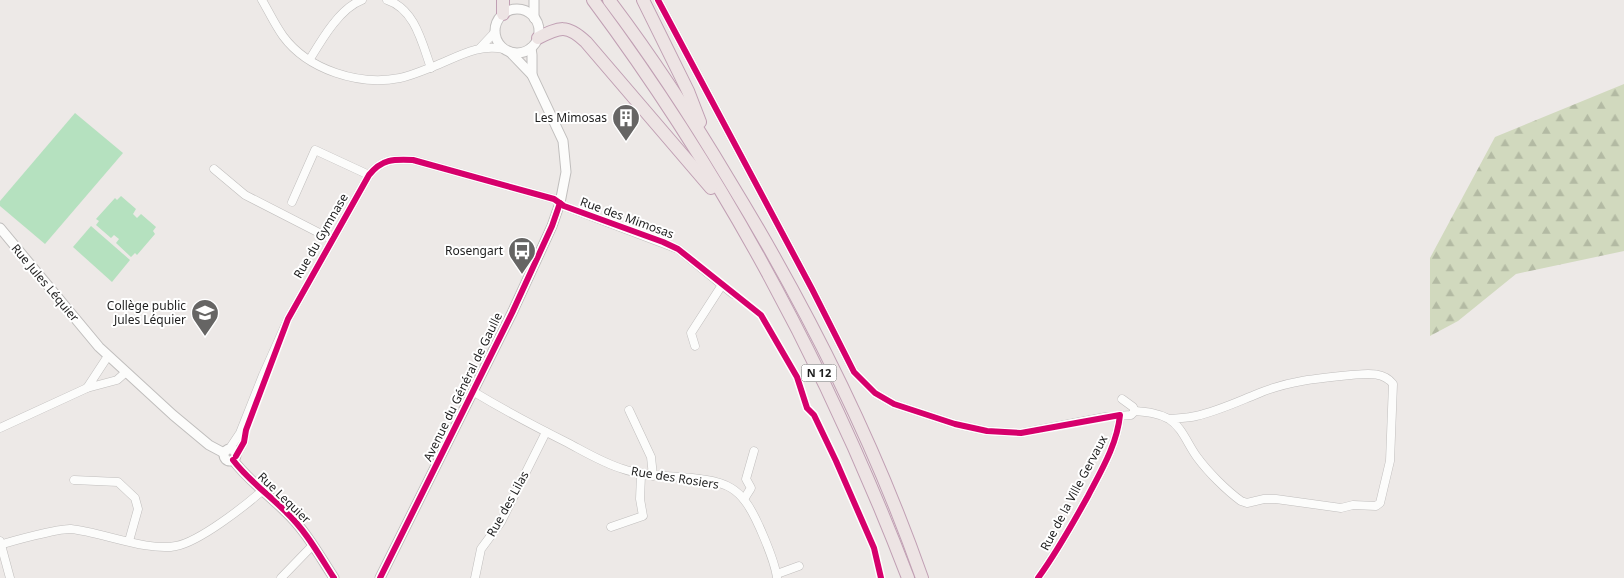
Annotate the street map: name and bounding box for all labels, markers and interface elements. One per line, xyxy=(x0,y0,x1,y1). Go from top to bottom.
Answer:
building icon: Les Mimosas xyxy=(611,103,641,142)
place label: Les Mimosas xyxy=(534,109,607,126)
street label: Rue du Gymnase xyxy=(289,190,352,281)
street label: Rue des Mimosas xyxy=(578,193,677,242)
bus stop icon: Rosengart xyxy=(507,236,537,275)
street label: Rue Jules Léquier xyxy=(8,240,83,325)
place label: Rosengart xyxy=(445,242,504,259)
place label: Collège public Jules Léquier xyxy=(107,297,186,328)
school or university icon: Collège public Jules Léquier xyxy=(190,298,220,337)
street label: Avenue du Général de Gaulle xyxy=(419,309,506,464)
road number: N 12 xyxy=(802,364,836,382)
street label: Rue de la Ville Gervaux xyxy=(1036,432,1112,553)
street label: Rue des Rosiers xyxy=(630,462,721,493)
street label: Rue Lequier xyxy=(254,468,315,527)
street label: Rue des Lilas xyxy=(482,468,533,540)

